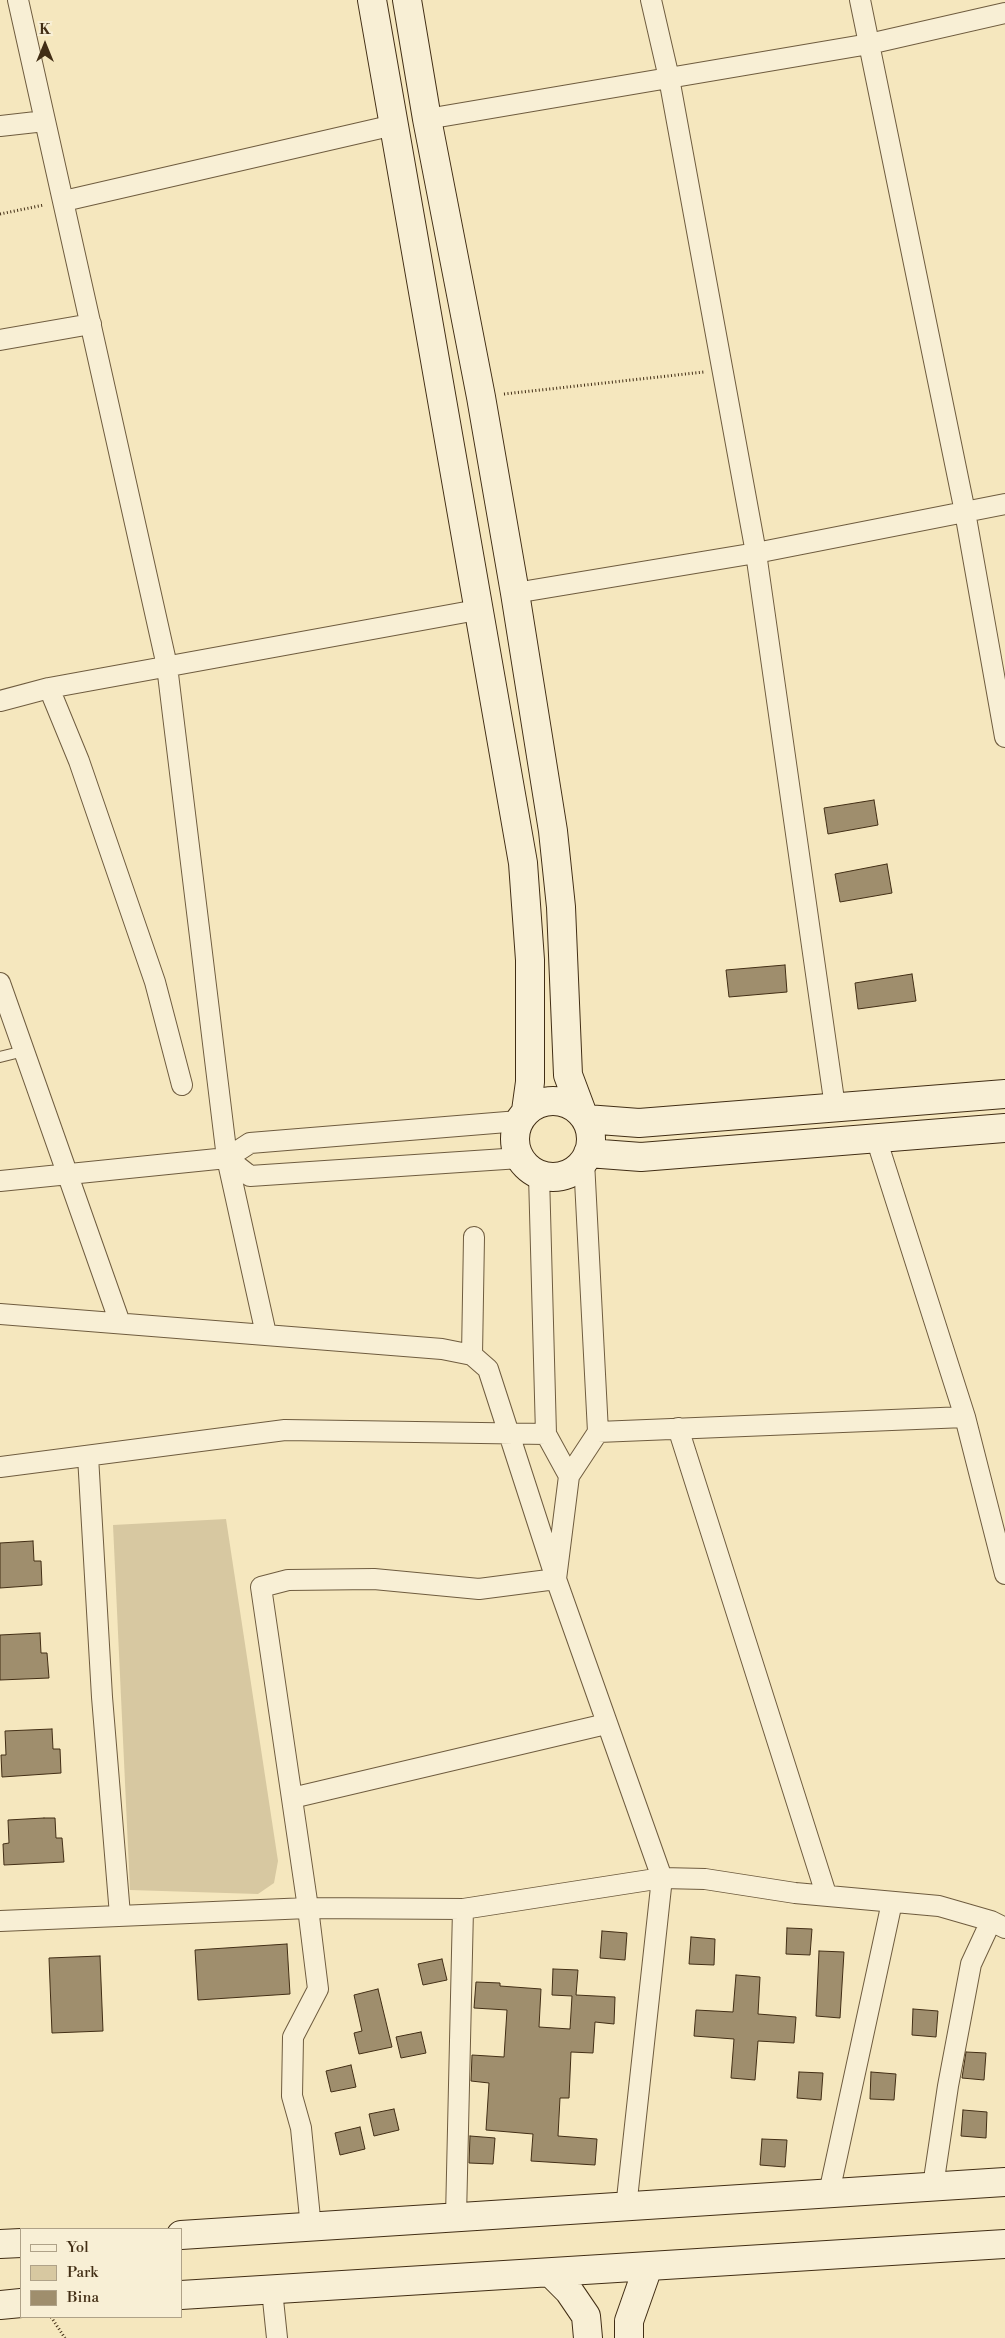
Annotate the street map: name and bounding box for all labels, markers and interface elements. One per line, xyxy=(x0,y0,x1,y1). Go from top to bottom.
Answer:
north arrow xyxy=(20,20,70,70)
text: K xyxy=(39,21,51,39)
legend xyxy=(20,2228,182,2318)
text: Yol xyxy=(67,2238,89,2257)
text: Park xyxy=(67,2263,98,2282)
text: Bina xyxy=(67,2288,99,2307)

